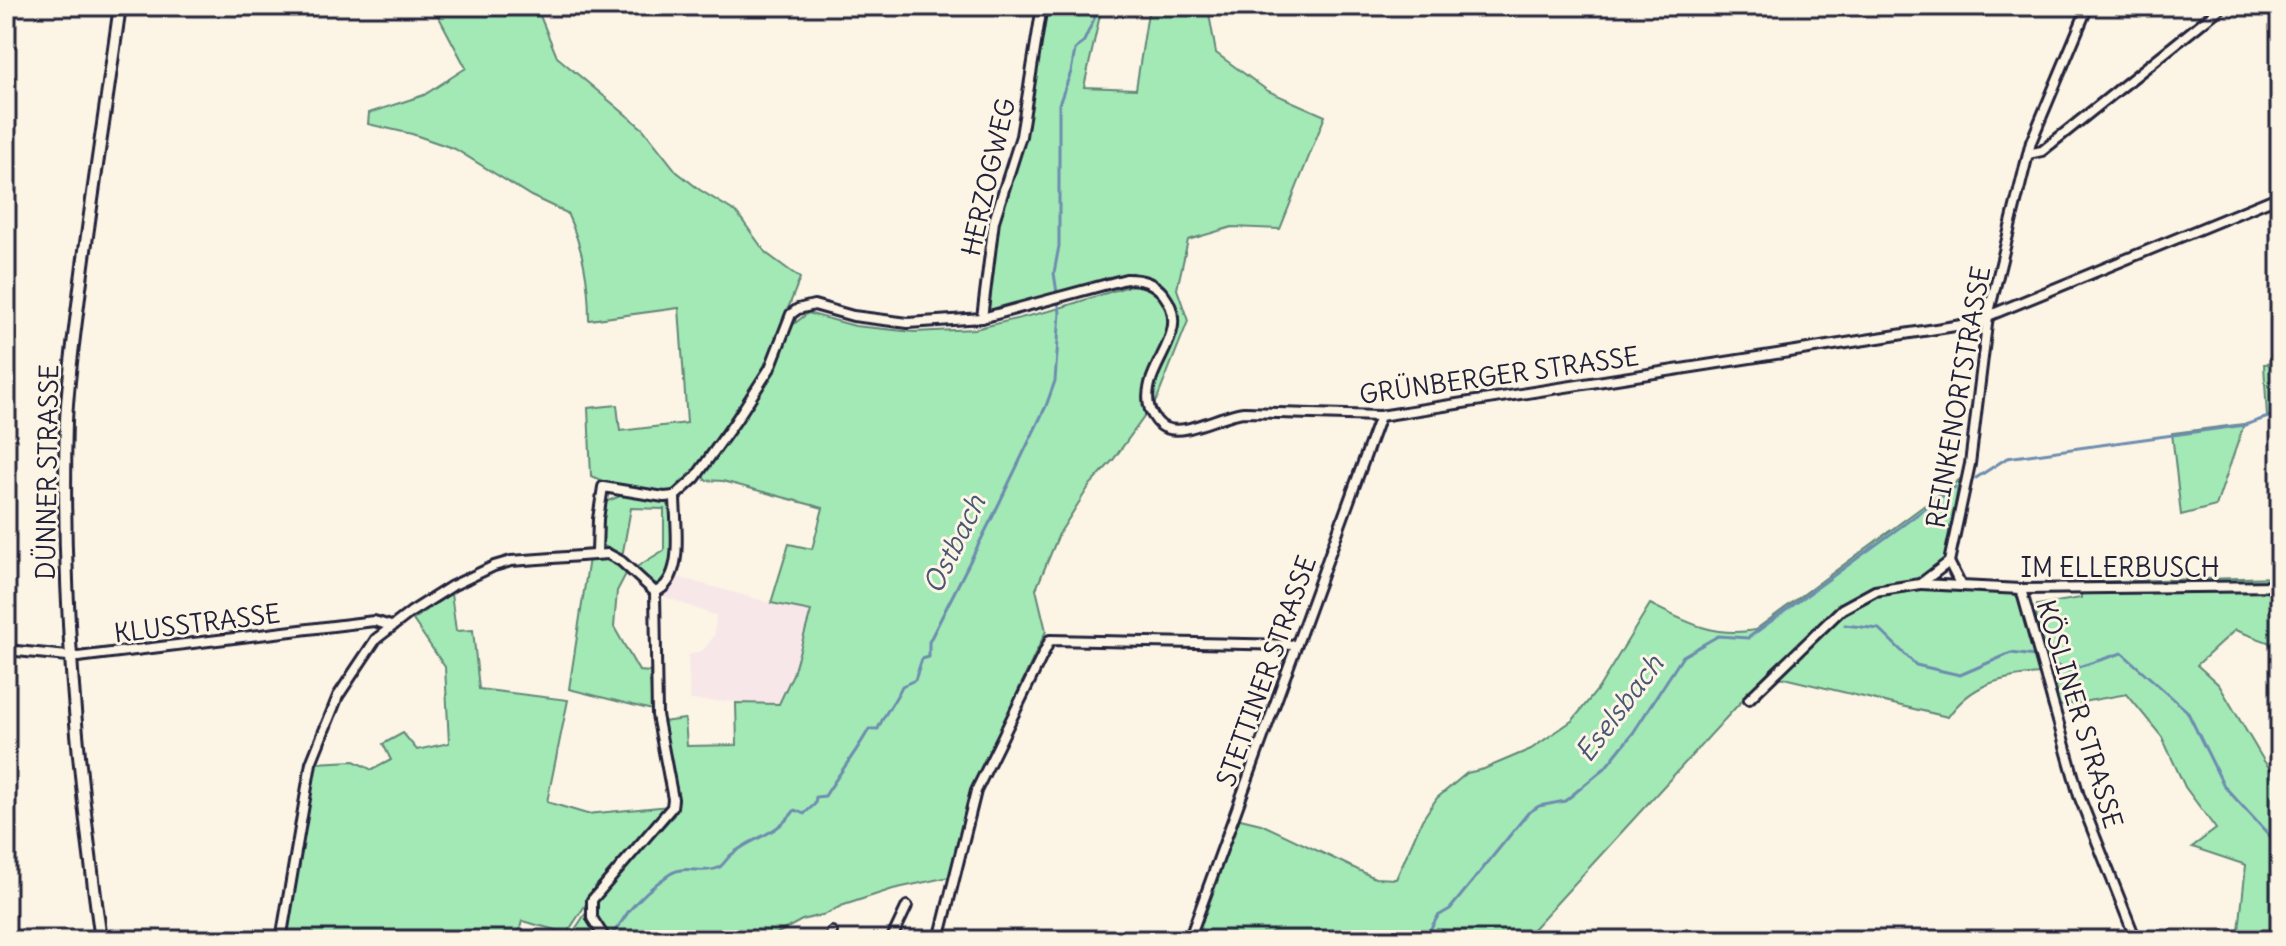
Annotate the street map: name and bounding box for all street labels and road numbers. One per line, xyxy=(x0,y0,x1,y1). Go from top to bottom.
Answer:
street label: HERZOGWEG xyxy=(954,95,1022,259)
street label: REINKENORTSTRASSE xyxy=(1919,263,1997,531)
street label: GRÜNBERGER STRASSE xyxy=(1357,339,1641,411)
street label: DÜNNER STRASSE xyxy=(29,364,65,580)
street label: STETTINER STRASSE xyxy=(1209,551,1323,791)
street label: IM ELLERBUSCH xyxy=(2021,551,2219,584)
street label: KLUSSTRASSE xyxy=(112,596,282,650)
street label: KÖSLINER STRASSE xyxy=(2030,596,2130,832)

